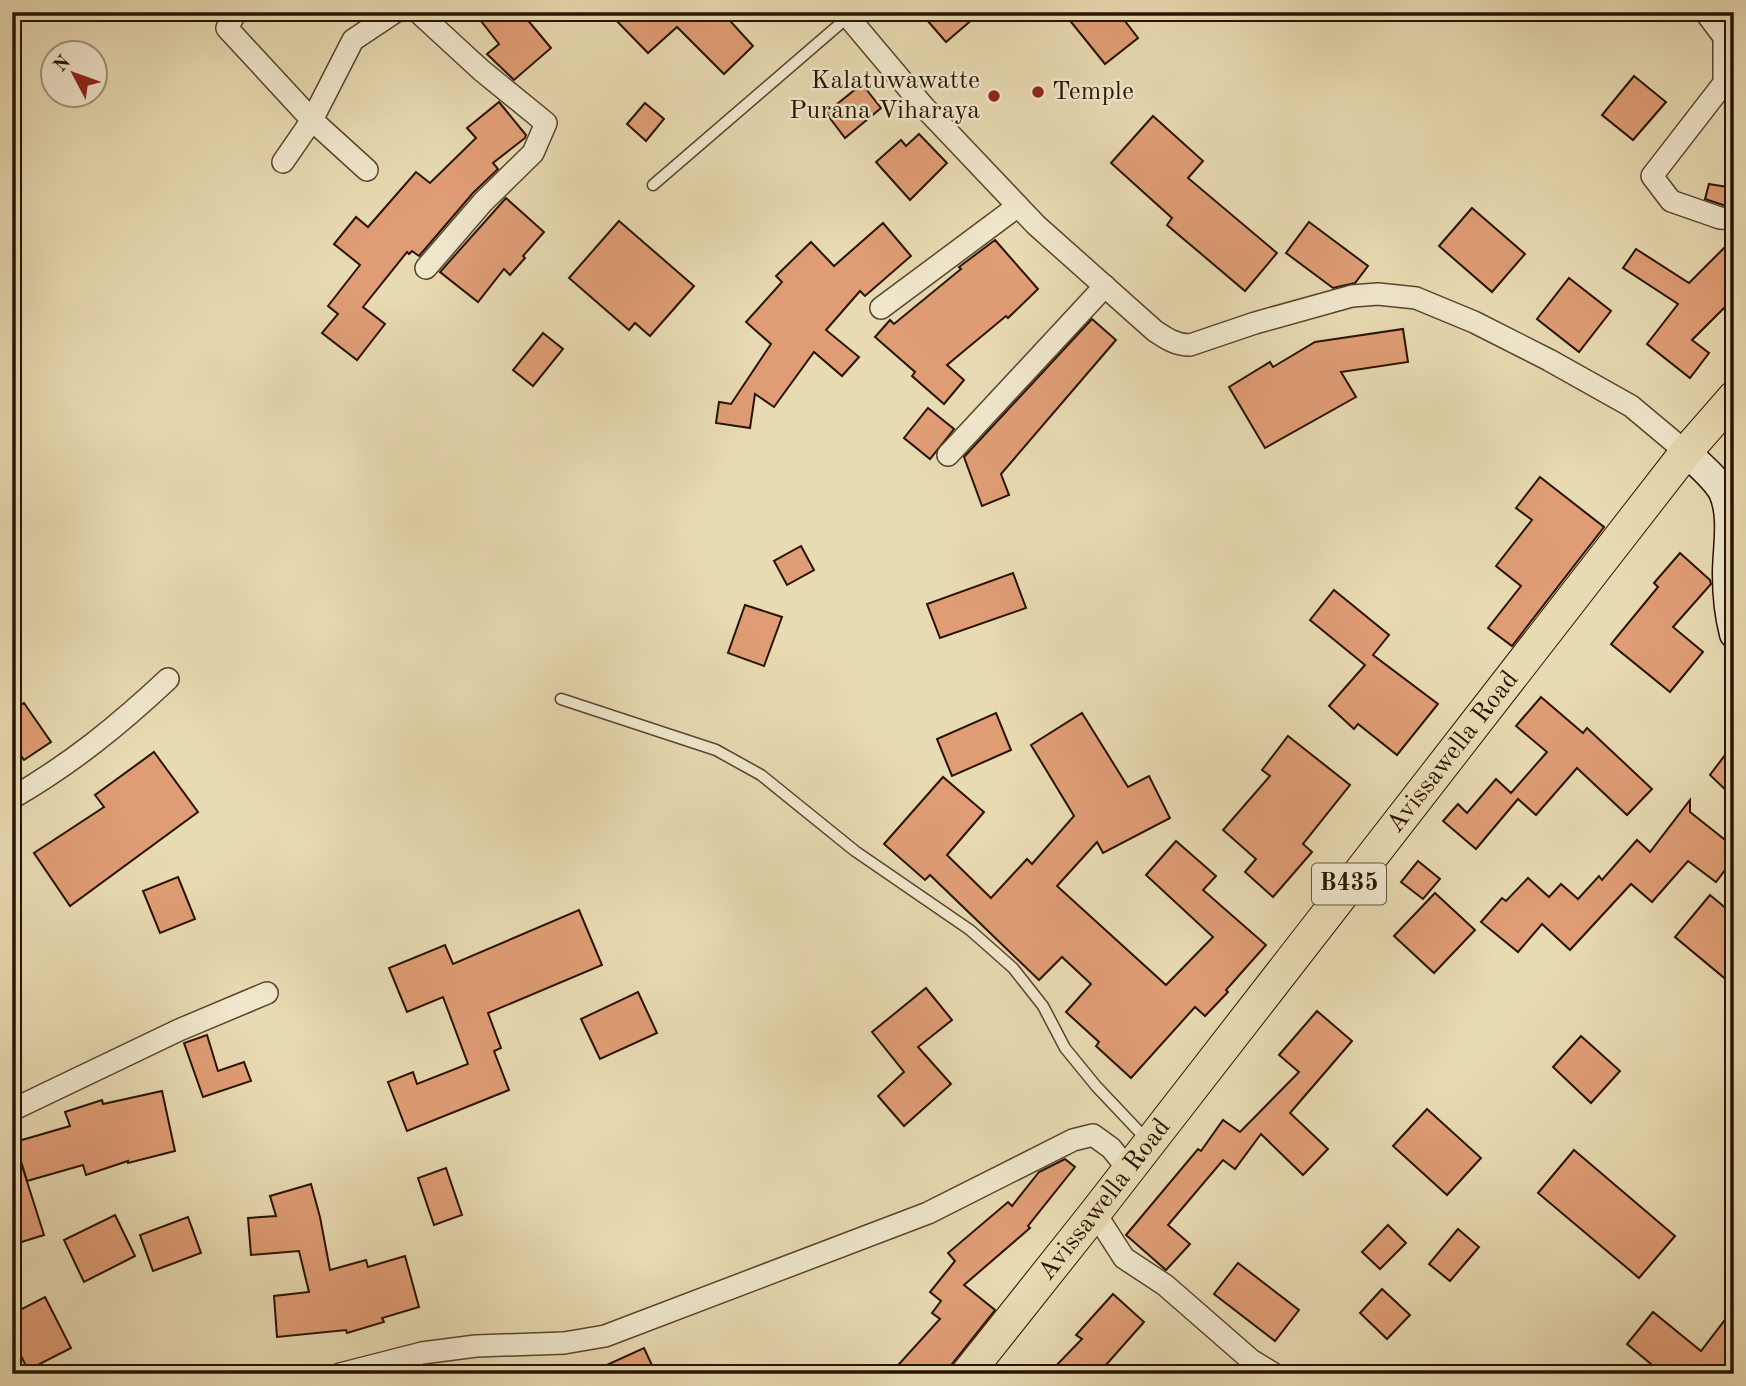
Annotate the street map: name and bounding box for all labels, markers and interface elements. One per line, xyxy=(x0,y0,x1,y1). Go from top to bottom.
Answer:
north arrow xyxy=(38,38,108,108)
text: N xyxy=(51,52,75,76)
place label: Kalatuwawatte Purana Viharaya xyxy=(789,68,980,124)
place label: Temple xyxy=(1052,79,1134,105)
marker: Temple xyxy=(1030,84,1046,100)
marker: Kalatuwawatte Purana Viharaya xyxy=(986,88,1002,104)
street label: Avissawella Road xyxy=(1382,667,1523,838)
road number: B435 xyxy=(1312,864,1386,904)
street label: Avissawella Road xyxy=(1034,1114,1176,1285)

